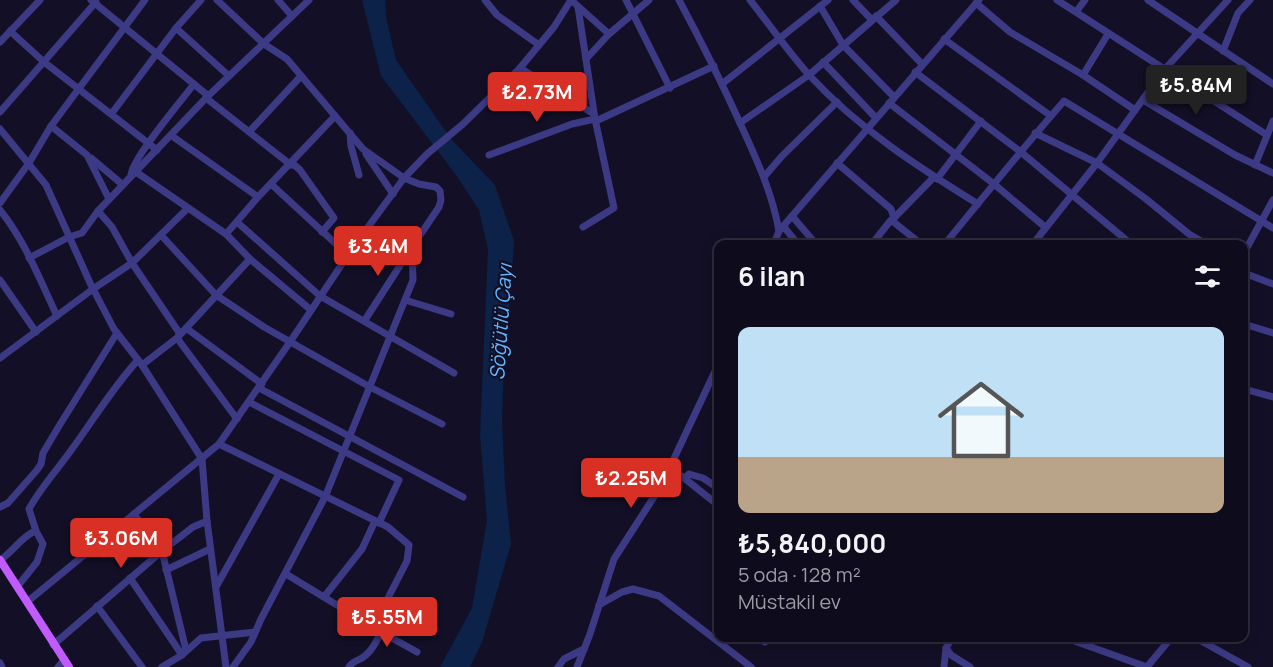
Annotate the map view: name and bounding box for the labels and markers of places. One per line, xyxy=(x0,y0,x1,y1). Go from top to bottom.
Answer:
pin: ₺5.84M xyxy=(1147,65,1245,116)
pin: ₺2.73M xyxy=(488,72,586,123)
pin: ₺3.4M xyxy=(336,226,420,277)
pin: ₺2.25M xyxy=(582,458,680,509)
pin: ₺3.06M xyxy=(72,518,170,569)
pin: ₺5.55M xyxy=(338,597,436,648)

